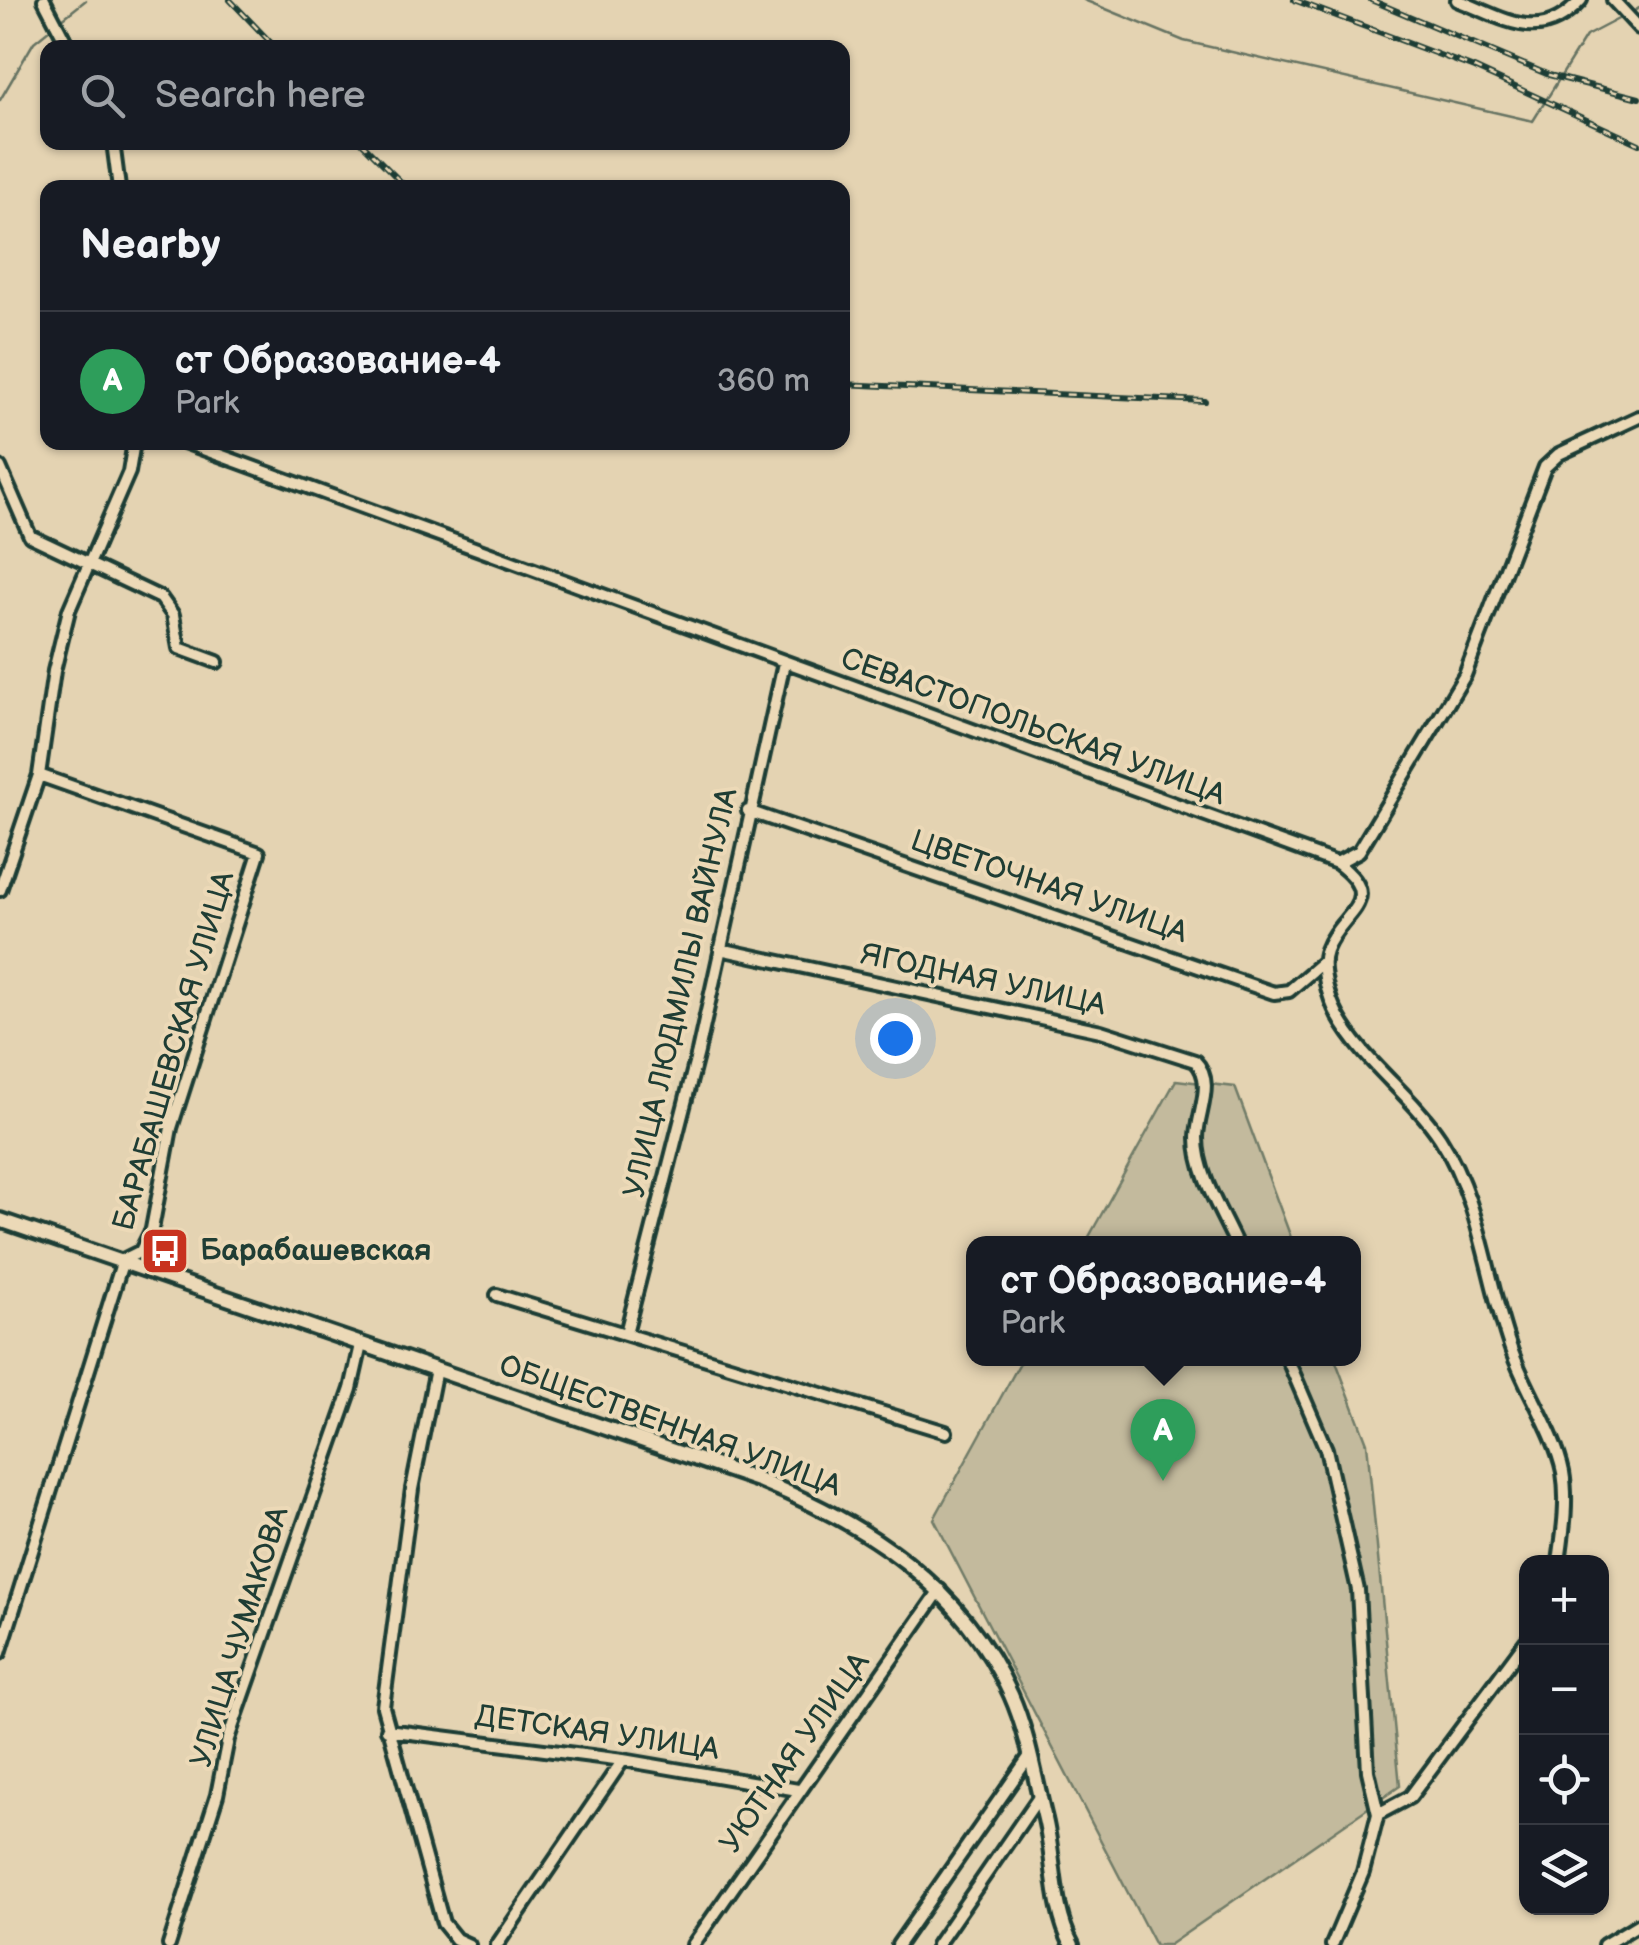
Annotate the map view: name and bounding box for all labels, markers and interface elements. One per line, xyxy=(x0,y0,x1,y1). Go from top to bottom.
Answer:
search box xyxy=(40,40,850,150)
icon: search xyxy=(75,68,130,123)
text: Search here xyxy=(155,73,366,118)
text: Nearby xyxy=(80,220,220,271)
text: ст Образование-4 xyxy=(175,339,501,384)
text: A xyxy=(103,362,122,401)
text: 360 m xyxy=(717,362,810,401)
text: Park xyxy=(175,384,239,423)
street label: СЕВАСТОПОЛЬСКАЯ УЛИЦА xyxy=(836,641,1231,814)
street label: УЛИЦА ЛЮДМИЛЫ ВАЙНУЛА xyxy=(616,784,746,1201)
street label: ЦВЕТОЧНАЯ УЛИЦА xyxy=(906,823,1193,951)
street label: БАРАБАШЕВСКАЯ УЛИЦА xyxy=(105,867,243,1235)
street label: ЯГОДНАЯ УЛИЦА xyxy=(857,936,1110,1024)
your location xyxy=(870,1013,921,1064)
bus stop icon: Барабашевская xyxy=(139,1225,191,1277)
place label: Барабашевская xyxy=(200,1233,432,1269)
popup xyxy=(966,1236,1361,1366)
text: ст Образование-4 xyxy=(1000,1259,1327,1304)
text: Park xyxy=(1000,1304,1065,1343)
street label: ОБЩЕСТВЕННАЯ УЛИЦА xyxy=(494,1347,847,1505)
pin: A xyxy=(1130,1398,1196,1481)
street label: УЛИЦА ЧУМАКОВА xyxy=(183,1502,297,1772)
map controls xyxy=(1519,1555,1609,1915)
button: + xyxy=(1519,1555,1609,1645)
street label: УЮТНАЯ УЛИЦА xyxy=(713,1645,878,1860)
button: − xyxy=(1519,1645,1609,1735)
street label: ДЕТСКАЯ УЛИЦА xyxy=(473,1698,722,1768)
button: locate xyxy=(1519,1735,1609,1825)
button: layers xyxy=(1519,1825,1609,1915)

